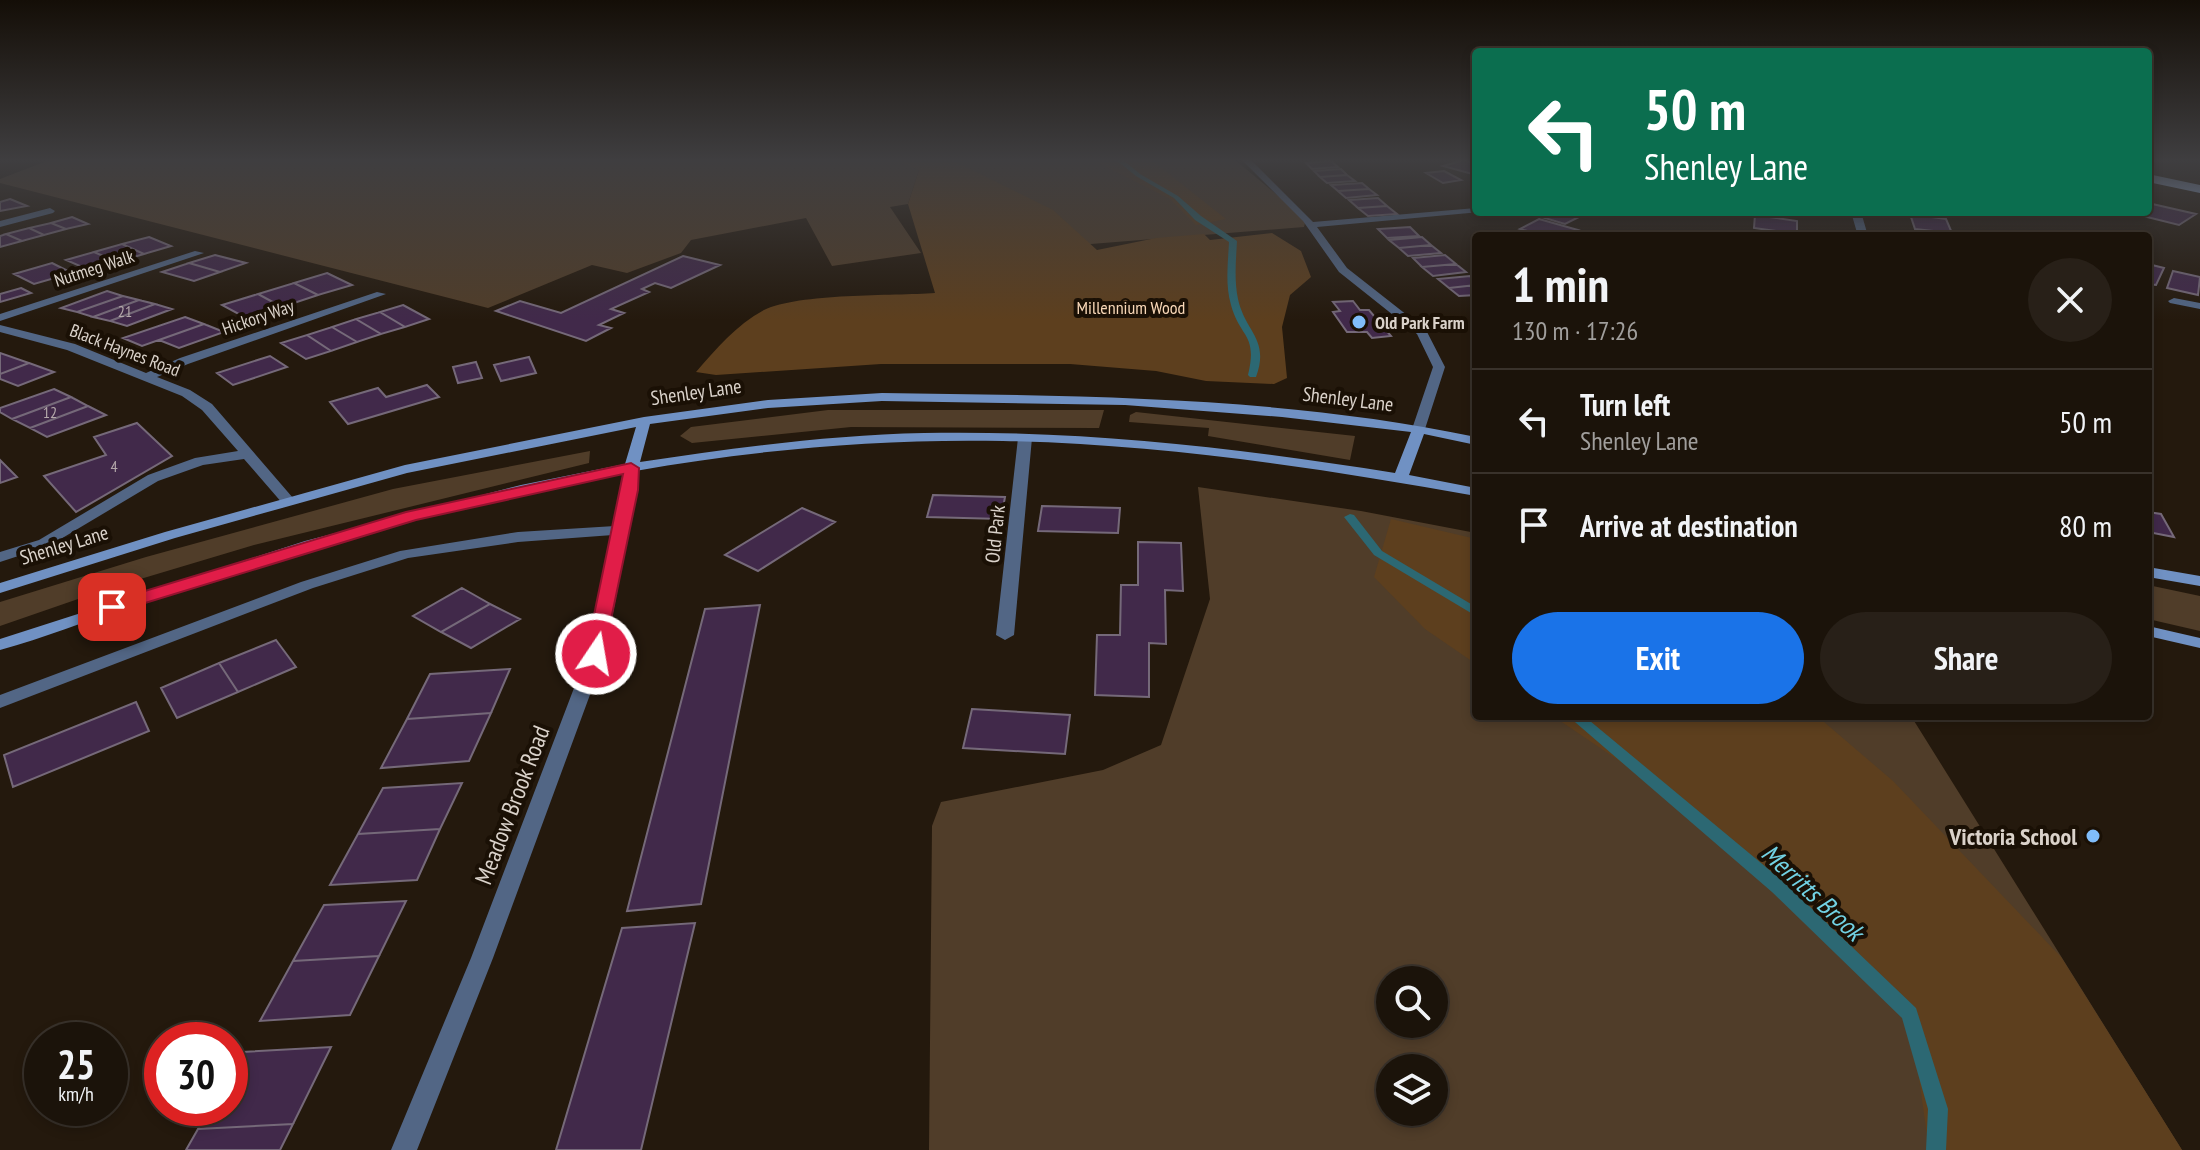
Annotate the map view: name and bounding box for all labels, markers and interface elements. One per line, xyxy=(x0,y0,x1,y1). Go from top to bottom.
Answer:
text: 50 m xyxy=(1644,73,1746,145)
icon: left xyxy=(1512,80,1616,184)
text: Shenley Lane xyxy=(1644,143,1808,190)
street label: Nutmeg Walk xyxy=(51,244,137,292)
text: 1 min xyxy=(1512,253,1609,315)
button: close xyxy=(2028,258,2112,342)
street label: Hickory Way xyxy=(219,294,297,340)
park label: Millennium Wood xyxy=(1077,296,1185,319)
house number: 21 xyxy=(118,301,132,321)
place label: Old Park Farm xyxy=(1375,311,1465,334)
marker: Old Park Farm xyxy=(1350,313,1368,331)
text: 130 m · 17:26 xyxy=(1512,314,1638,347)
street label: Black Haynes Road xyxy=(67,318,183,382)
street label: Shenley Lane xyxy=(649,373,743,411)
street label: Shenley Lane xyxy=(1301,381,1395,417)
text: Turn left xyxy=(1580,385,1670,424)
icon: left xyxy=(1512,399,1556,443)
house number: 12 xyxy=(43,402,57,422)
text: 50 m xyxy=(2059,402,2112,441)
text: Shenley Lane xyxy=(1580,424,1699,457)
house number: 4 xyxy=(110,456,118,476)
street label: Old Park xyxy=(979,503,1011,564)
icon: arrive xyxy=(1512,503,1556,547)
text: Arrive at destination xyxy=(1580,506,1798,545)
text: 80 m xyxy=(2059,506,2112,545)
street label: Shenley Lane xyxy=(17,519,111,571)
pin xyxy=(78,573,146,641)
icon: arrive xyxy=(90,585,134,629)
position arrow xyxy=(554,612,638,696)
button: Exit xyxy=(1512,612,1804,704)
button: Share xyxy=(1820,612,2112,704)
street label: Meadow Brook Road xyxy=(468,721,556,889)
place label: Victoria School xyxy=(1948,821,2077,852)
marker: Victoria School xyxy=(2084,827,2102,845)
water label: Merritts Brook xyxy=(1755,836,1873,950)
map controls xyxy=(1376,966,1448,1126)
button: search xyxy=(1376,966,1448,1038)
speed limit sign: 30 xyxy=(144,1022,248,1126)
text: 25 xyxy=(57,1038,95,1090)
button: layers xyxy=(1376,1054,1448,1126)
text: km/h xyxy=(58,1081,94,1107)

